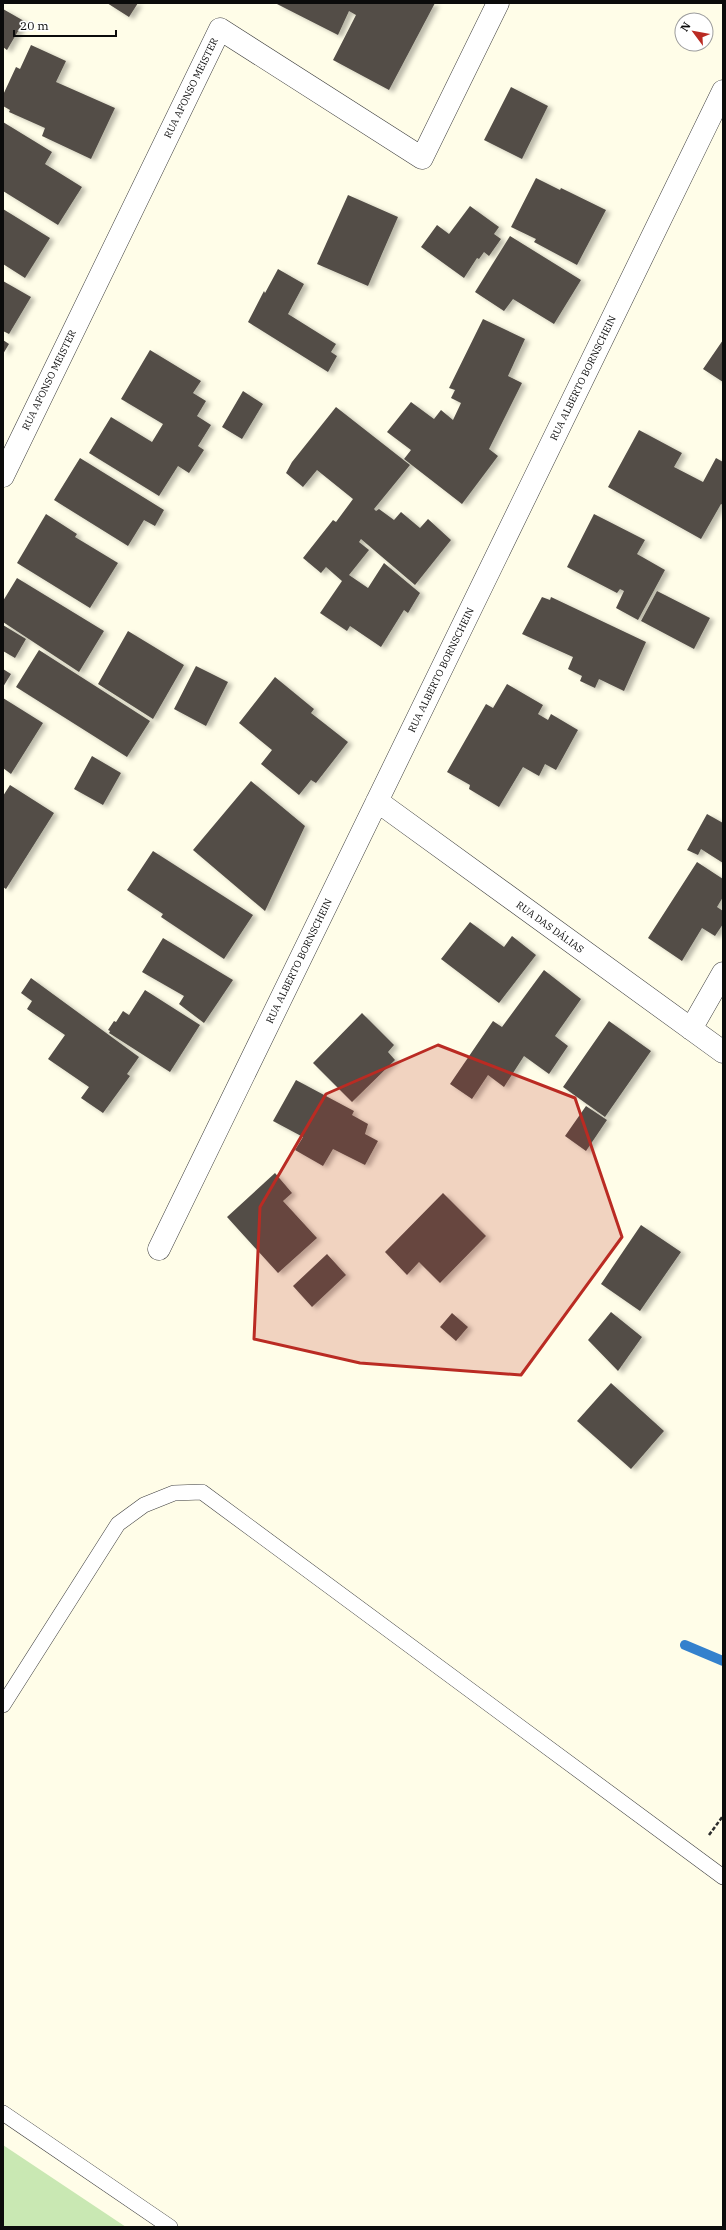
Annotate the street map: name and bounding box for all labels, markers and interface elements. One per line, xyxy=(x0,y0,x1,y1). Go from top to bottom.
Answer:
scale bar xyxy=(14,12,116,38)
north arrow xyxy=(674,12,714,52)
text: 20 m xyxy=(20,18,49,33)
text: N xyxy=(677,19,694,34)
street label: RUA AFONSO MEISTER xyxy=(161,35,221,140)
street label: RUA ALBERTO BORNSCHEIN xyxy=(547,313,619,443)
street label: RUA AFONSO MEISTER xyxy=(19,327,79,432)
street label: RUA ALBERTO BORNSCHEIN xyxy=(405,605,477,735)
street label: RUA ALBERTO BORNSCHEIN xyxy=(263,896,335,1026)
street label: RUA DAS DÁLIAS xyxy=(514,898,587,956)

